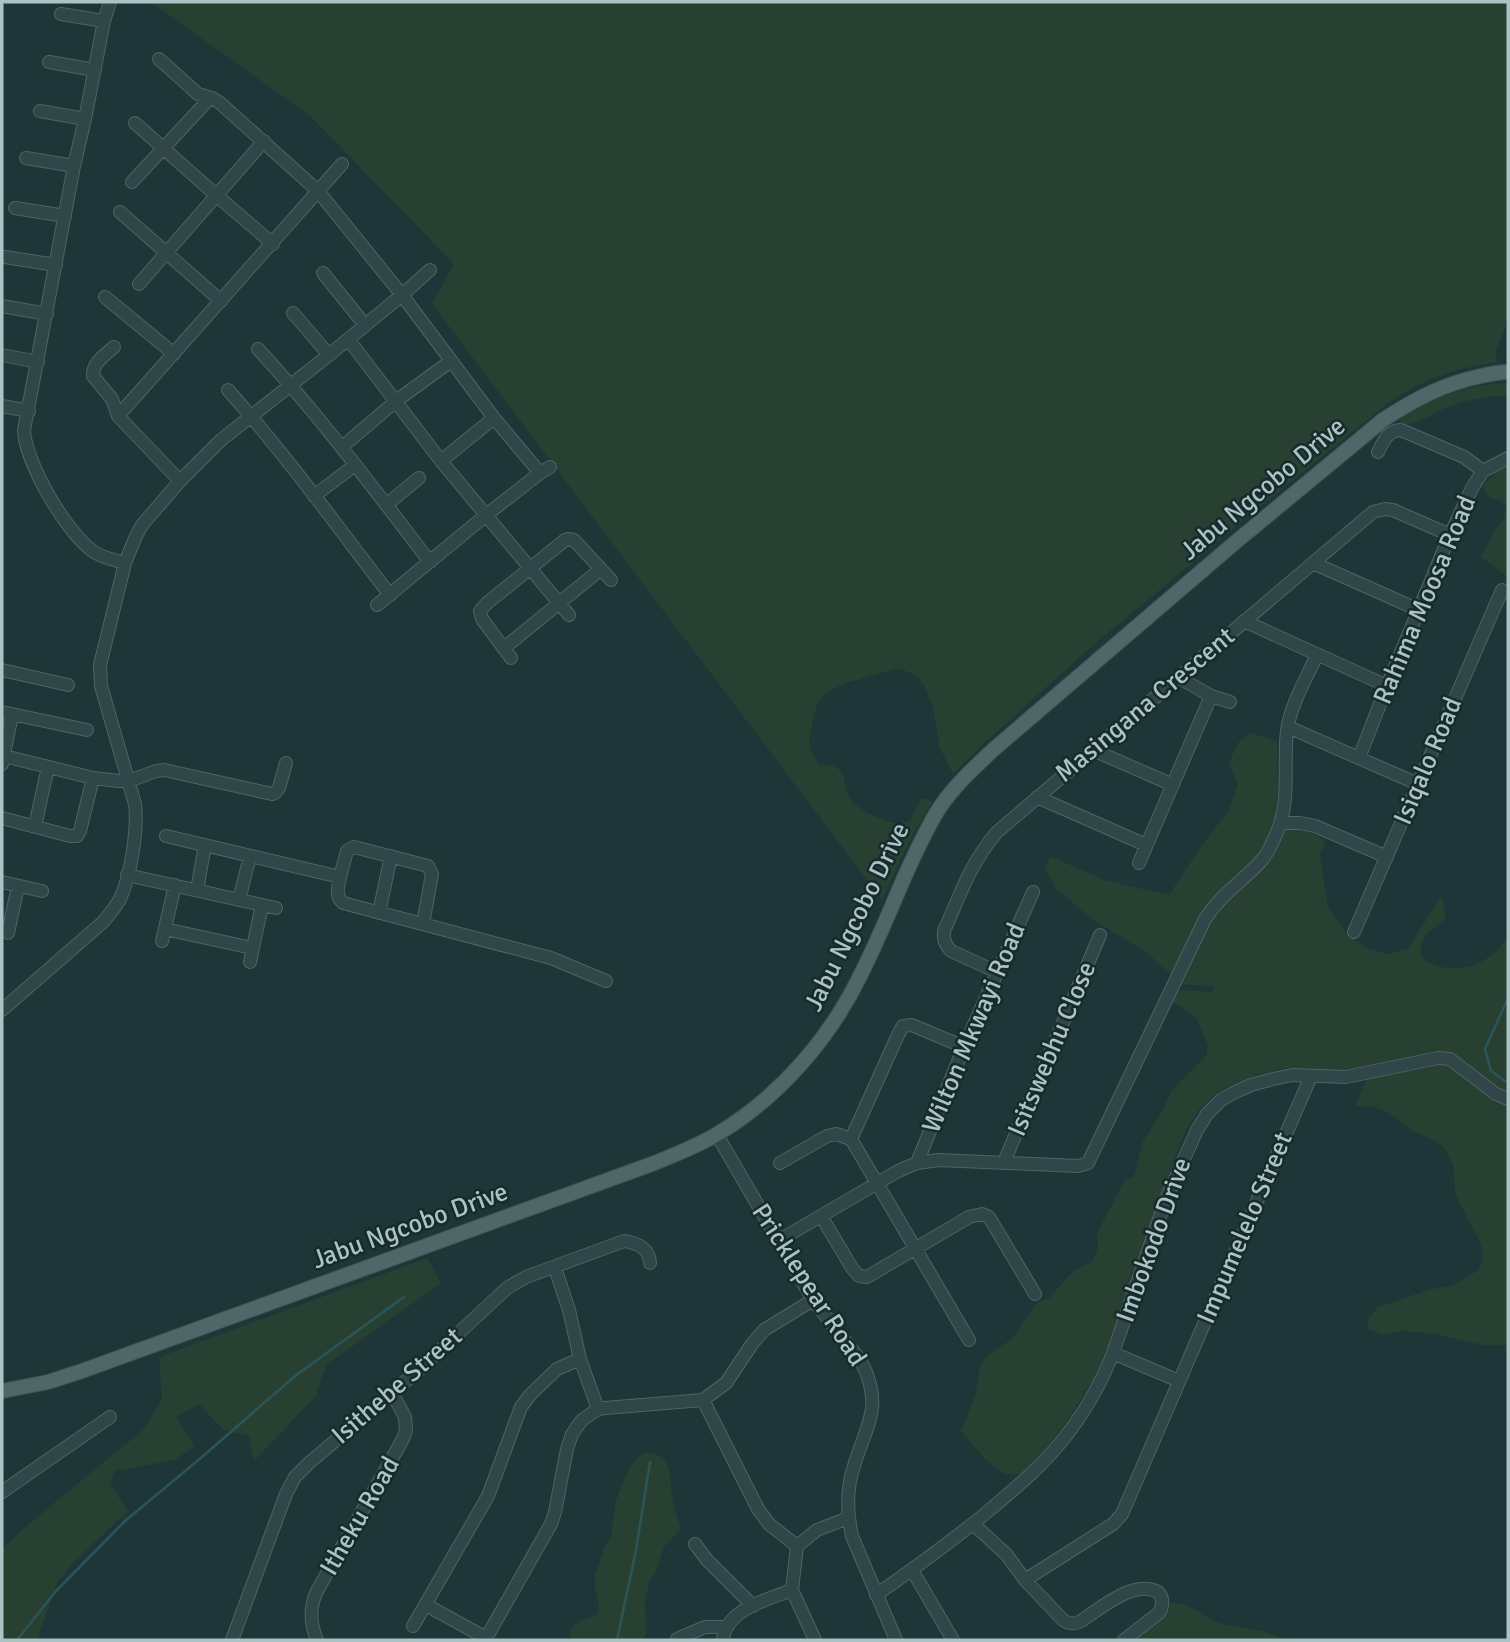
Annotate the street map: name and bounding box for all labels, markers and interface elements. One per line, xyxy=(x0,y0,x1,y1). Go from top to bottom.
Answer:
street label: Jabu Ngcobo Drive xyxy=(1174,411,1352,567)
street label: Rahima Moosa Road xyxy=(1367,491,1483,709)
street label: Masingana Crescent xyxy=(1049,621,1241,789)
street label: Isiqalo Road xyxy=(1387,692,1469,830)
street label: Jabu Ngcobo Drive xyxy=(797,817,917,1017)
street label: Wilton Mkwayi Road xyxy=(915,918,1033,1138)
street label: Isitswebhu Close xyxy=(1001,957,1103,1141)
street label: Impumelelo Street xyxy=(1190,1127,1300,1329)
street label: Imbokodo Drive xyxy=(1109,1153,1199,1327)
street label: Jabu Ngcobo Drive xyxy=(308,1176,512,1276)
street label: Pricklepear Road xyxy=(744,1198,874,1372)
street label: Isithebe Street xyxy=(325,1321,469,1451)
street label: Itheku Road xyxy=(313,1451,407,1581)

